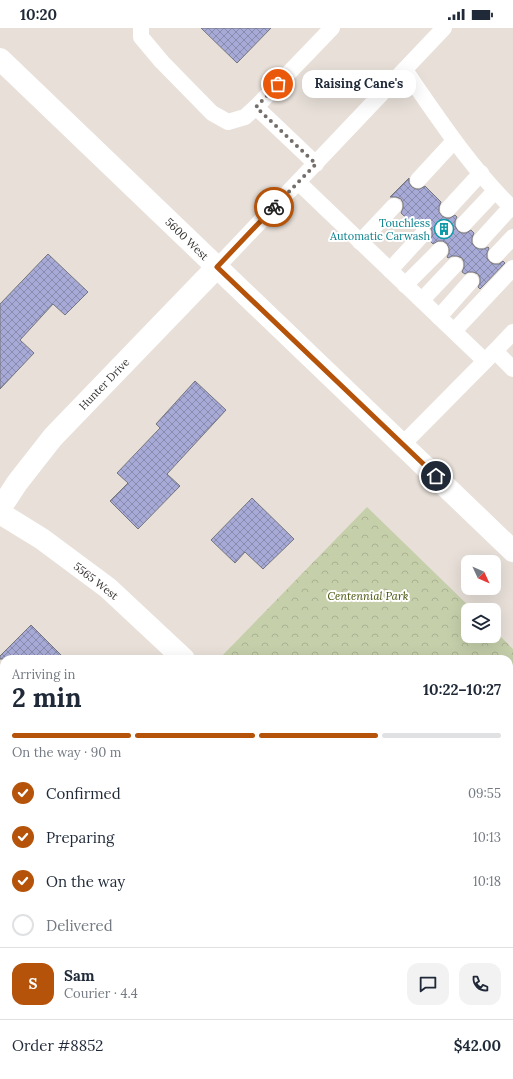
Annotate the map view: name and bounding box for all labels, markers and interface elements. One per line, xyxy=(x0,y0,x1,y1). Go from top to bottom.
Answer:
text: 10:20 xyxy=(20,5,57,24)
pin xyxy=(261,67,295,101)
callout: Raising Cane's xyxy=(302,70,416,98)
icon: bag xyxy=(267,73,289,95)
text: Raising Cane's xyxy=(315,75,403,92)
courier xyxy=(254,187,294,227)
icon: bike xyxy=(263,196,285,218)
street label: 5600 West xyxy=(162,215,212,264)
place label: Touchless Automatic Carwash xyxy=(329,216,430,243)
building icon: Touchless Automatic Carwash xyxy=(433,218,455,240)
street label: Hunter Drive xyxy=(76,355,132,413)
pin xyxy=(419,459,453,493)
icon: home xyxy=(425,465,447,487)
north arrow xyxy=(461,555,501,595)
map controls xyxy=(461,555,501,643)
street label: 5565 West xyxy=(71,559,122,603)
park label: Centennial Park xyxy=(327,589,409,603)
button: layers xyxy=(461,603,501,643)
text: Arriving in xyxy=(12,666,75,683)
text: 10:22–10:27 xyxy=(423,680,501,699)
text: 2 min xyxy=(12,681,82,714)
text: On the way · 90 m xyxy=(12,744,121,761)
icon: check xyxy=(12,782,34,804)
text: Confirmed xyxy=(46,784,121,803)
text: 09:55 xyxy=(468,785,501,802)
icon: check xyxy=(12,826,34,848)
text: Preparing xyxy=(46,828,114,847)
text: 10:13 xyxy=(473,829,501,846)
icon: check xyxy=(12,870,34,892)
text: On the way xyxy=(46,872,125,891)
text: 10:18 xyxy=(473,873,501,890)
text: Delivered xyxy=(46,916,113,935)
button: chat xyxy=(407,963,449,1005)
button: phone xyxy=(459,963,501,1005)
text: Sam xyxy=(64,966,95,985)
text: S xyxy=(29,974,37,993)
text: Courier · 4.4 xyxy=(64,985,138,1002)
text: Order #8852 xyxy=(12,1036,103,1055)
text: $42.00 xyxy=(454,1036,501,1055)

